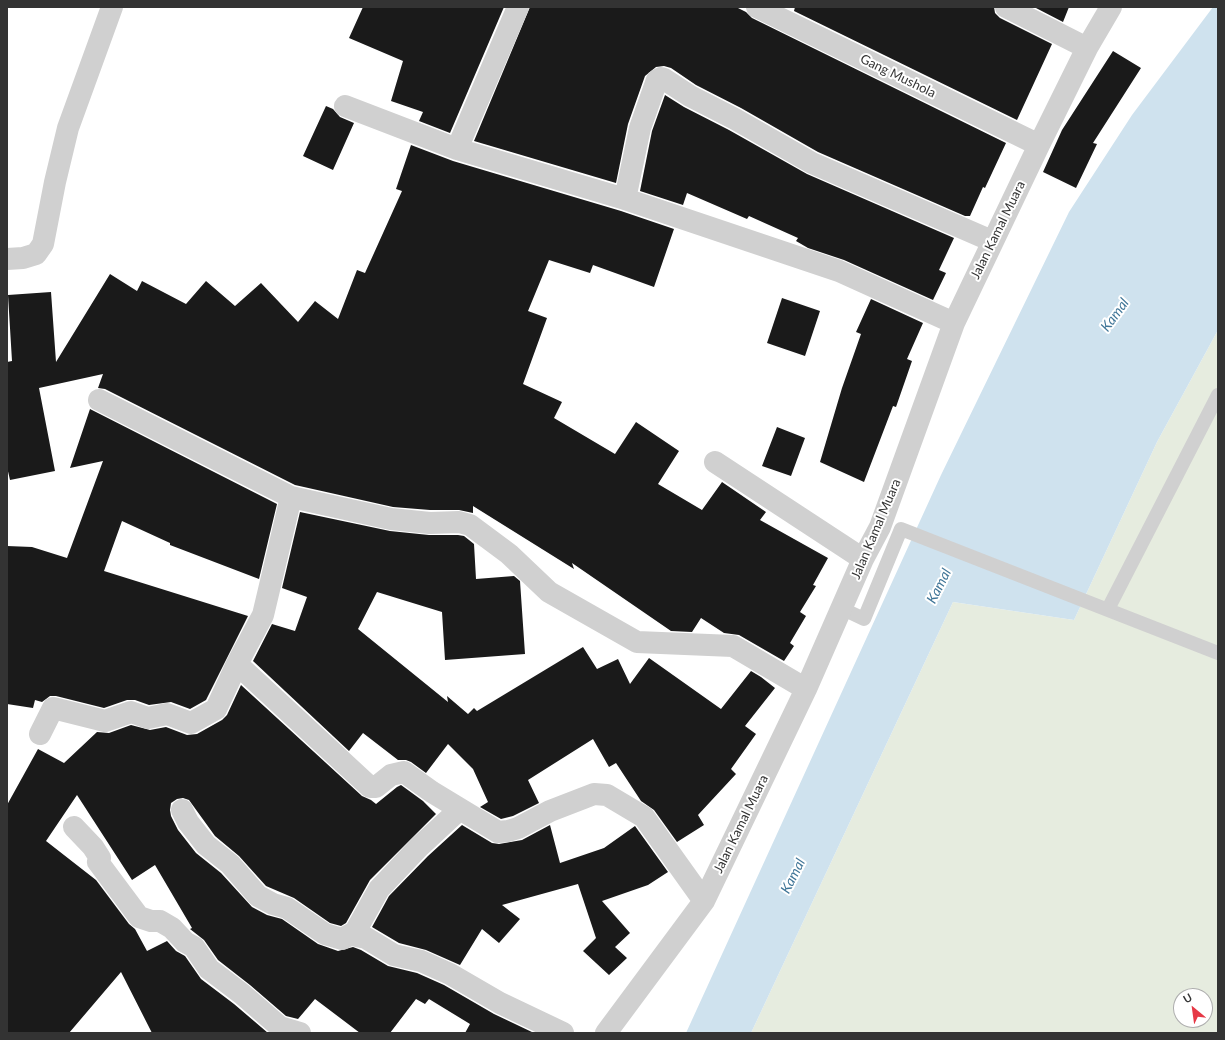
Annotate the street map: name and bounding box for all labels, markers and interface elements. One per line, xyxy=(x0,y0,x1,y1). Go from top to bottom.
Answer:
street label: Gang Mushola xyxy=(858,51,938,101)
street label: Jalan Kamal Muara xyxy=(968,178,1028,282)
water label: Kamal xyxy=(1097,295,1133,335)
street label: Jalan Kamal Muara xyxy=(848,477,904,581)
water label: Kamal xyxy=(923,566,955,606)
street label: Jalan Kamal Muara xyxy=(711,772,771,876)
water label: Kamal xyxy=(777,856,809,896)
north arrow xyxy=(1173,988,1213,1028)
text: U xyxy=(1181,990,1194,1006)

